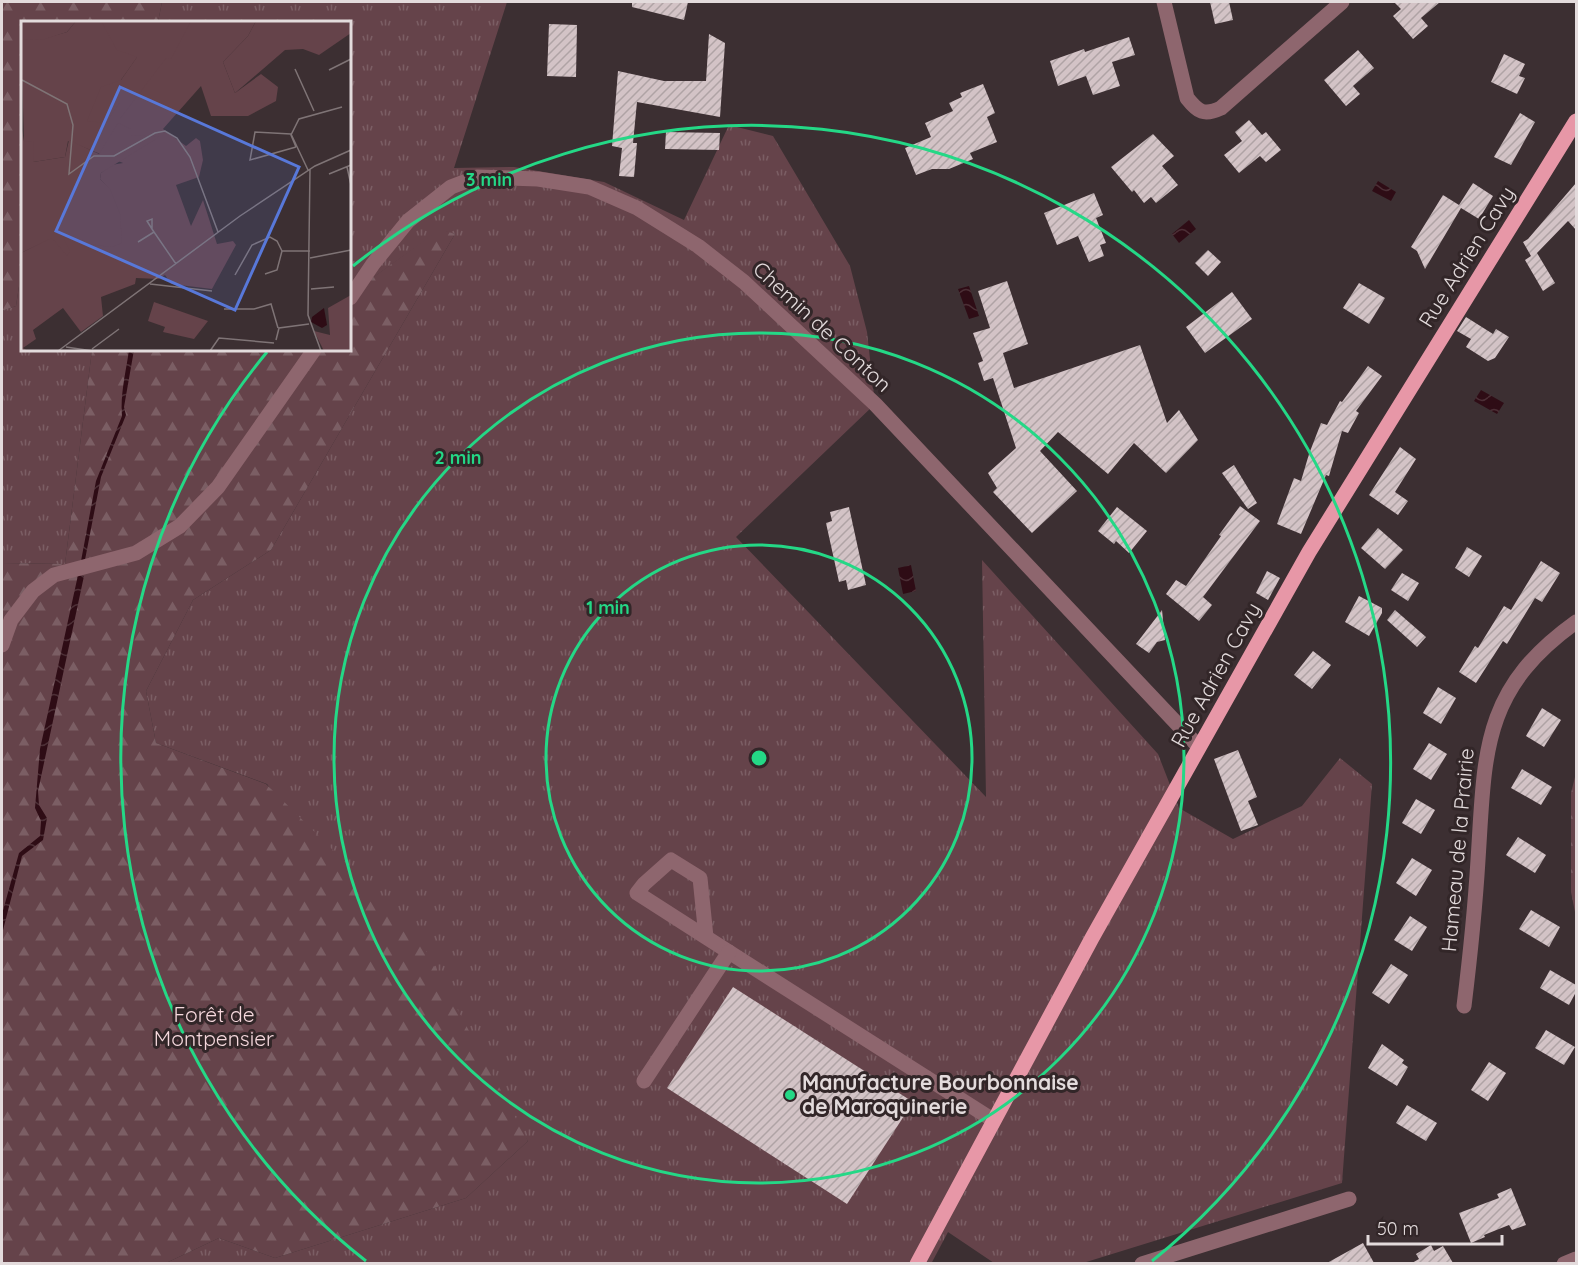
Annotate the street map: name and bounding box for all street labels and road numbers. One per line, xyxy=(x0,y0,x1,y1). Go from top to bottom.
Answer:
street label: Rue Adrien Cavy xyxy=(1412,181,1520,332)
street label: Chemin de Conton xyxy=(748,255,897,397)
street label: Rue Adrien Cavy xyxy=(1165,598,1266,751)
street label: Hameau de la Prairie xyxy=(1435,747,1479,953)

